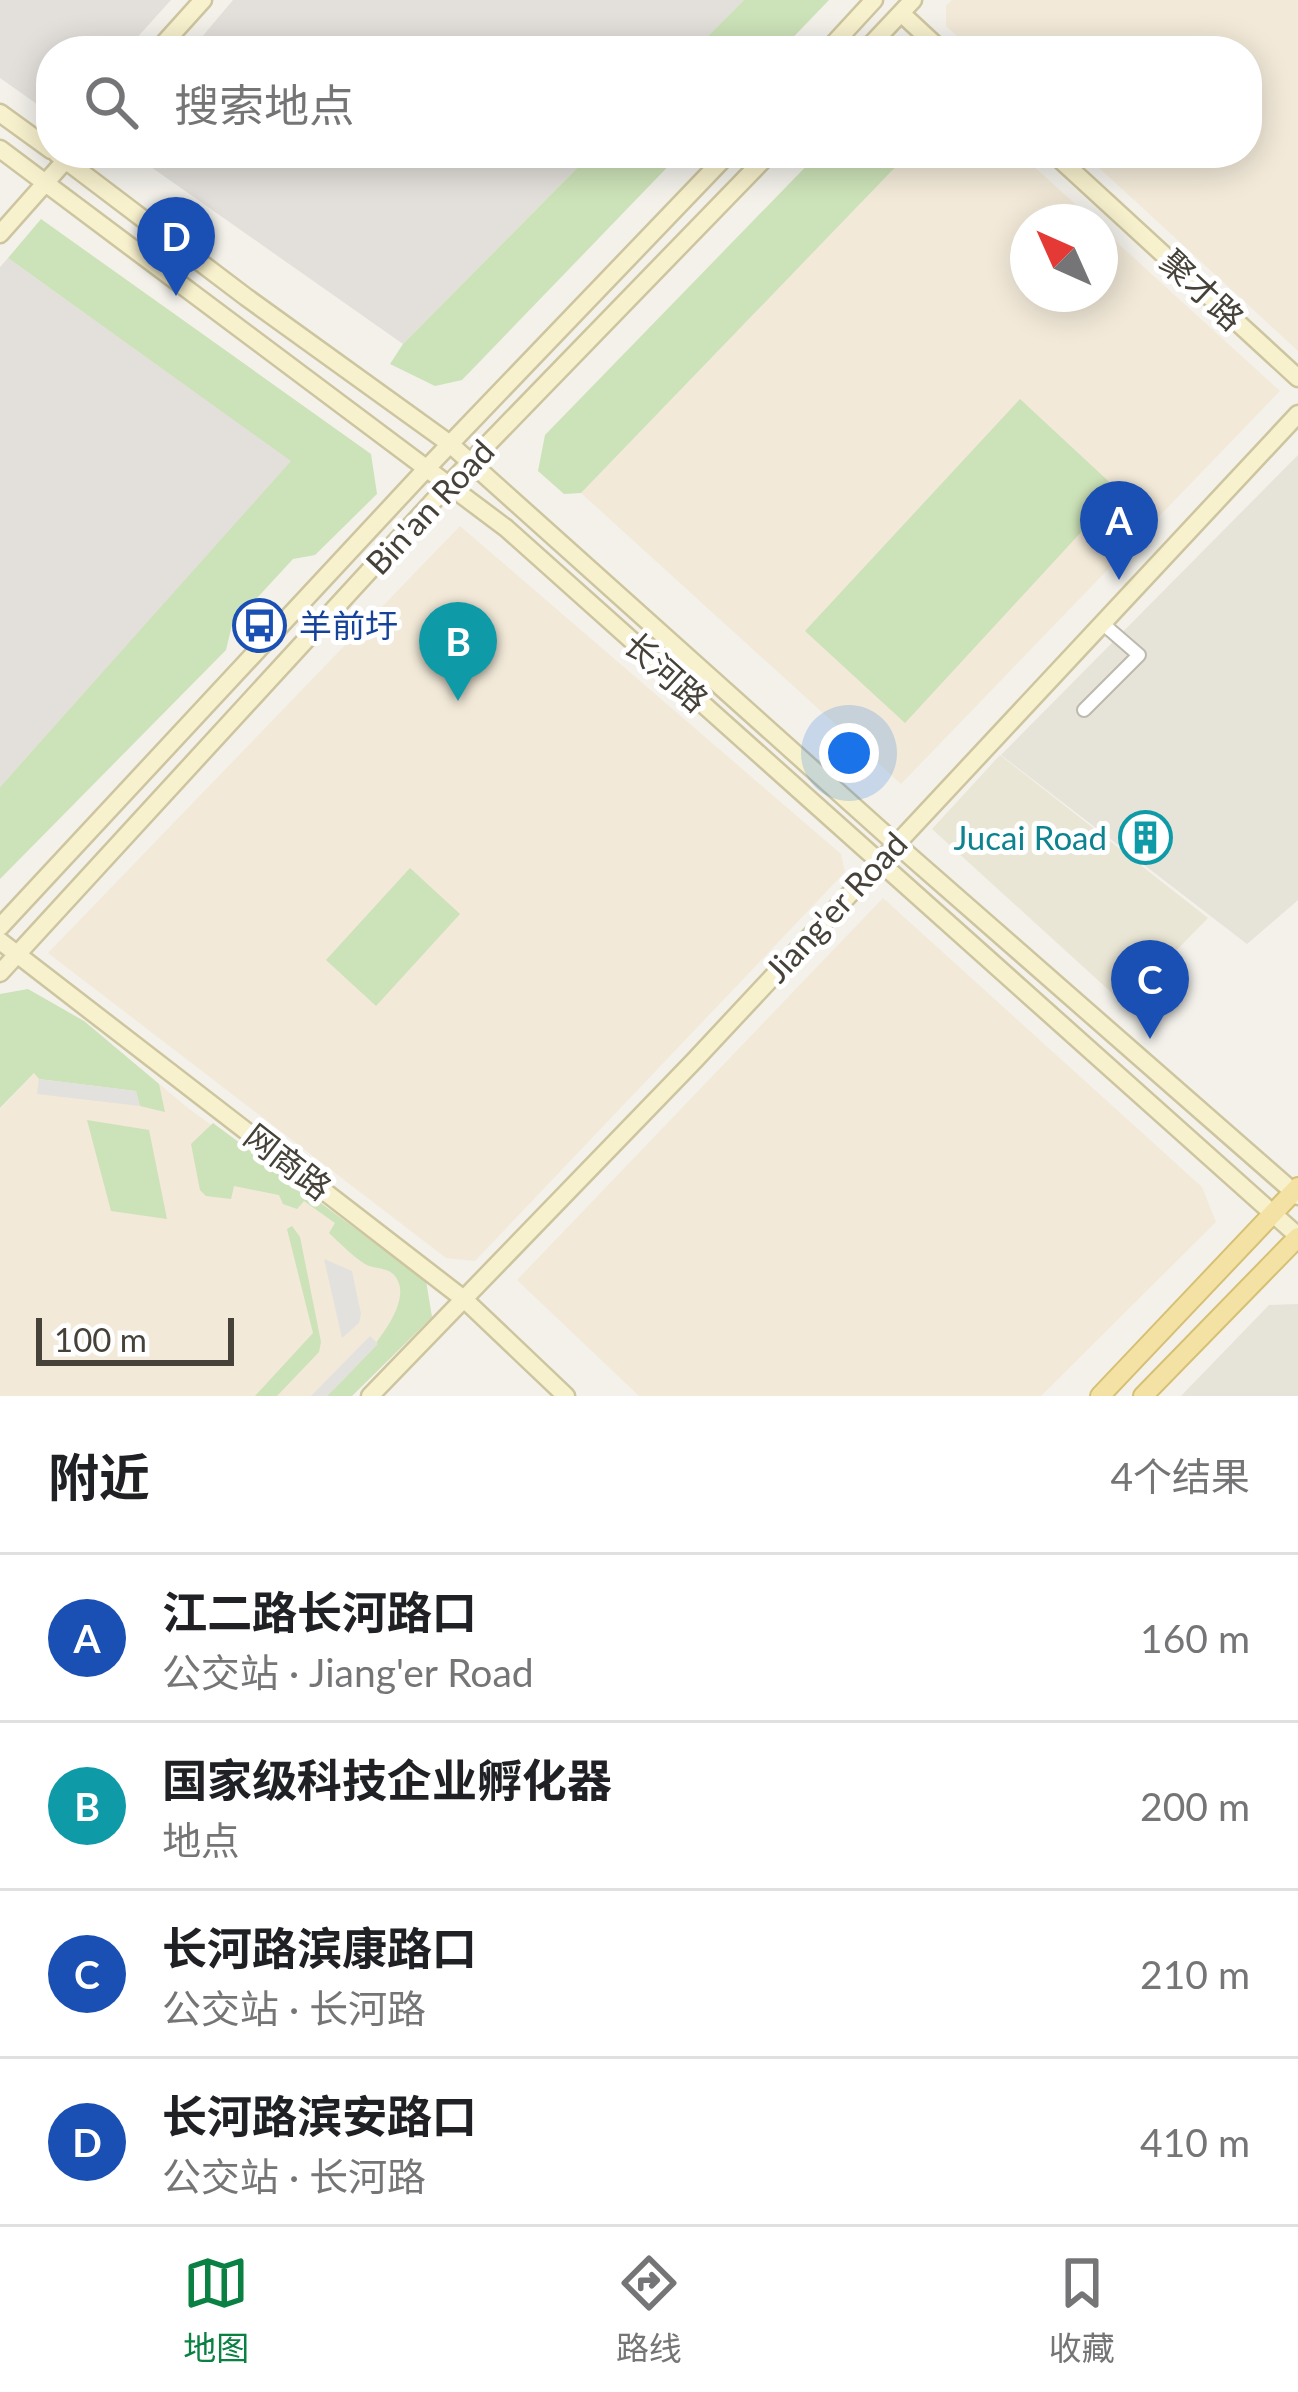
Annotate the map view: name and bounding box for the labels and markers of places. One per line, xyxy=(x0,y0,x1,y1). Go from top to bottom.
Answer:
pin: D xyxy=(137,197,215,296)
pin: A xyxy=(1080,481,1158,580)
bus stop icon: 羊前圩 xyxy=(232,598,288,654)
pin: B xyxy=(419,602,497,701)
place label: 羊前圩 xyxy=(299,605,398,645)
building icon: Jucai Road xyxy=(1118,810,1174,866)
place label: Jucai Road xyxy=(953,817,1107,857)
pin: C xyxy=(1111,940,1189,1039)

